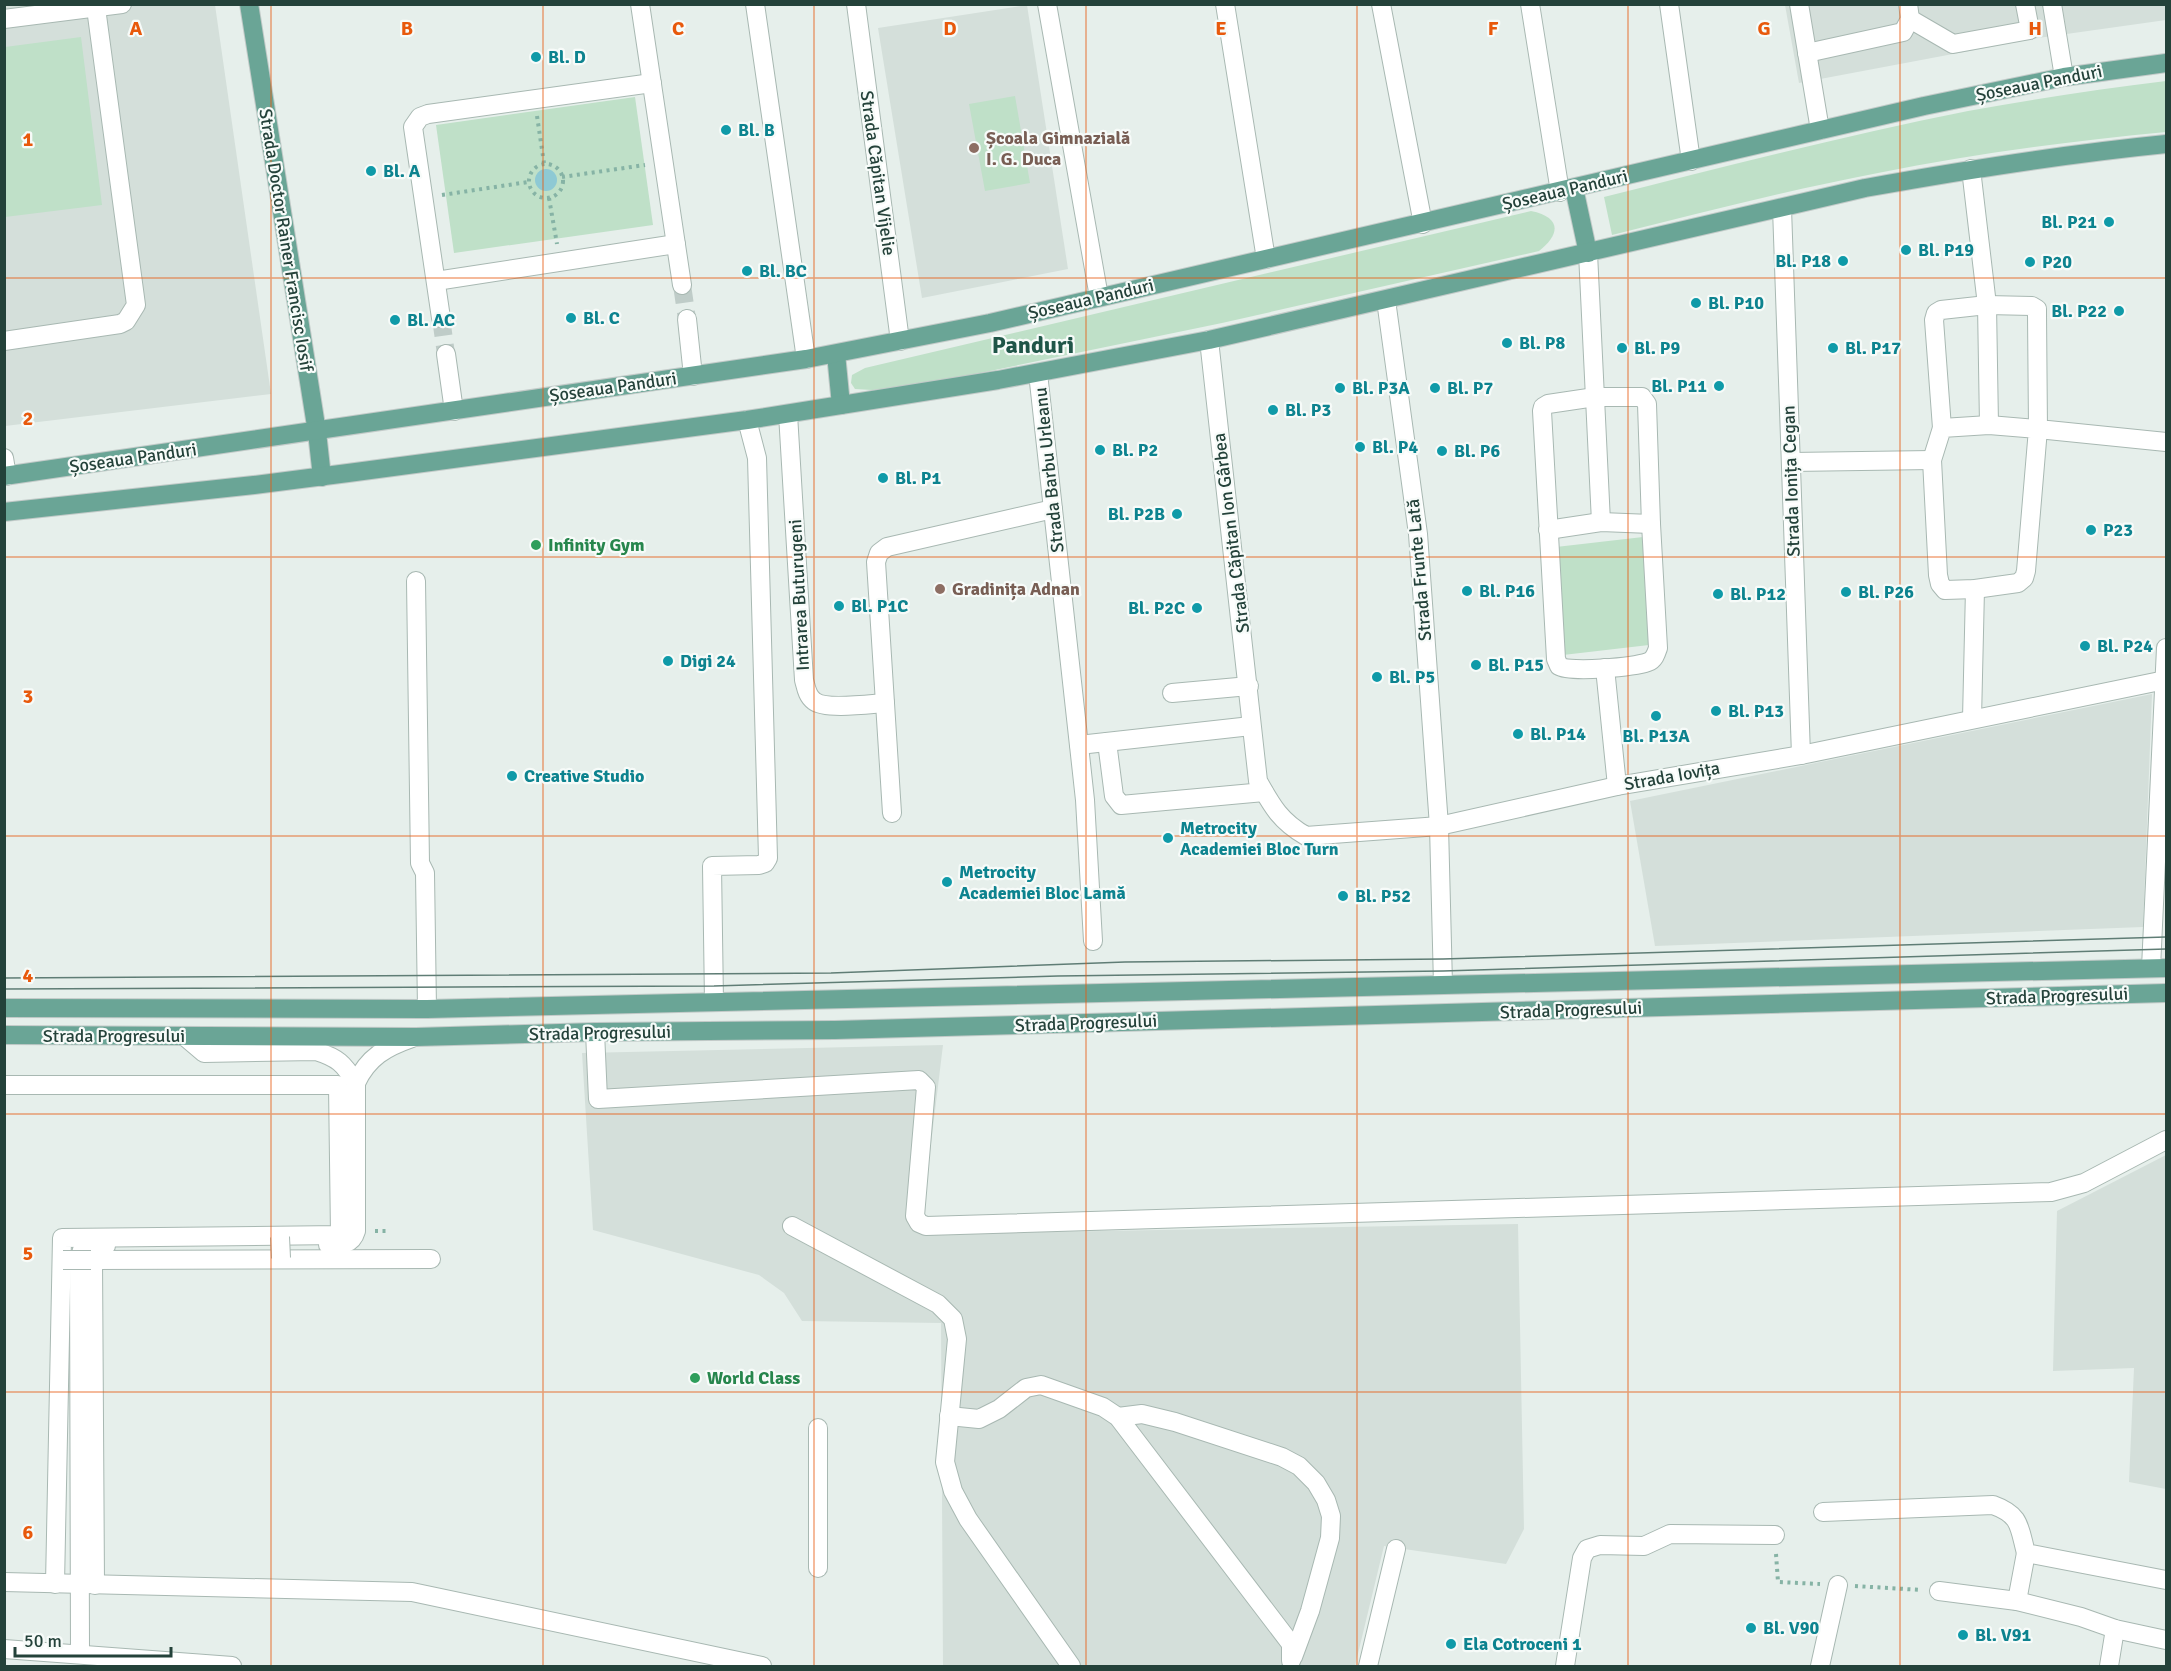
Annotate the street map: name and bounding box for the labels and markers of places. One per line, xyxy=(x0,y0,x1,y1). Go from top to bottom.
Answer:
place label: Bl. D xyxy=(548,46,586,68)
marker: Bl. D xyxy=(529,50,543,64)
place label: Bl. B xyxy=(738,119,775,141)
marker: Bl. B xyxy=(719,123,733,137)
place label: Școala Gimnazială I. G. Duca xyxy=(986,127,1130,170)
marker: Școala Gimnazială I. G. Duca xyxy=(967,141,981,155)
place label: Bl. A xyxy=(383,160,421,182)
marker: Bl. A xyxy=(364,164,378,178)
place label: Bl. P21 xyxy=(2041,211,2097,233)
marker: Bl. P21 xyxy=(2102,215,2116,229)
place label: Bl. P19 xyxy=(1918,239,1974,261)
marker: Bl. P19 xyxy=(1899,243,1913,257)
place label: Bl. P18 xyxy=(1775,250,1831,272)
place label: P20 xyxy=(2042,251,2072,273)
marker: Bl. P18 xyxy=(1836,254,1850,268)
marker: P20 xyxy=(2023,255,2037,269)
place label: Bl. BC xyxy=(759,260,807,282)
marker: Bl. BC xyxy=(740,264,754,278)
place label: Bl. P10 xyxy=(1708,292,1764,314)
marker: Bl. P10 xyxy=(1689,296,1703,310)
place label: Bl. P22 xyxy=(2051,300,2107,322)
marker: Bl. P22 xyxy=(2112,304,2126,318)
place label: Bl. C xyxy=(583,307,620,329)
place label: Bl. AC xyxy=(407,309,455,331)
marker: Bl. C xyxy=(564,311,578,325)
marker: Bl. AC xyxy=(388,313,402,327)
place label: Bl. P8 xyxy=(1519,332,1565,354)
marker: Bl. P8 xyxy=(1500,336,1514,350)
place label: Bl. P9 xyxy=(1634,337,1680,359)
place label: Bl. P17 xyxy=(1845,337,1901,359)
marker: Bl. P9 xyxy=(1615,341,1629,355)
marker: Bl. P17 xyxy=(1826,341,1840,355)
place label: Bl. P11 xyxy=(1651,375,1707,397)
place label: Bl. P3A xyxy=(1352,377,1410,399)
place label: Bl. P7 xyxy=(1447,377,1493,399)
marker: Bl. P11 xyxy=(1712,379,1726,393)
marker: Bl. P3A xyxy=(1333,381,1347,395)
marker: Bl. P7 xyxy=(1428,381,1442,395)
place label: Bl. P3 xyxy=(1285,399,1331,421)
marker: Bl. P3 xyxy=(1266,403,1280,417)
place label: Bl. P4 xyxy=(1372,436,1418,458)
place label: Bl. P2 xyxy=(1112,439,1158,461)
marker: Bl. P4 xyxy=(1353,440,1367,454)
place label: Bl. P6 xyxy=(1454,440,1500,462)
marker: Bl. P2 xyxy=(1093,443,1107,457)
marker: Bl. P6 xyxy=(1435,444,1449,458)
place label: Bl. P1 xyxy=(895,467,941,489)
marker: Bl. P1 xyxy=(876,471,890,485)
place label: Bl. P2B xyxy=(1108,503,1165,525)
marker: Bl. P2B xyxy=(1170,507,1184,521)
place label: P23 xyxy=(2103,519,2133,541)
marker: P23 xyxy=(2084,523,2098,537)
place label: Infinity Gym xyxy=(548,534,645,556)
marker: Infinity Gym xyxy=(529,538,543,552)
place label: Gradinița Adnan xyxy=(952,578,1080,601)
place label: Bl. P16 xyxy=(1479,580,1535,602)
place label: Bl. P26 xyxy=(1858,581,1914,603)
marker: Gradinița Adnan xyxy=(933,582,947,596)
place label: Bl. P12 xyxy=(1730,583,1786,605)
marker: Bl. P16 xyxy=(1460,584,1474,598)
marker: Bl. P26 xyxy=(1839,585,1853,599)
marker: Bl. P12 xyxy=(1711,587,1725,601)
place label: Bl. P1C xyxy=(851,595,908,617)
place label: Bl. P2C xyxy=(1128,597,1185,619)
marker: Bl. P1C xyxy=(832,599,846,613)
marker: Bl. P2C xyxy=(1190,601,1204,615)
place label: Bl. P24 xyxy=(2097,635,2153,657)
marker: Bl. P24 xyxy=(2078,639,2092,653)
place label: Digi 24 xyxy=(680,650,736,672)
marker: Digi 24 xyxy=(661,654,675,668)
place label: Bl. P15 xyxy=(1488,654,1544,676)
marker: Bl. P15 xyxy=(1469,658,1483,672)
place label: Bl. P5 xyxy=(1389,666,1435,688)
marker: Bl. P5 xyxy=(1370,670,1384,684)
place label: Bl. P13 xyxy=(1728,700,1784,722)
marker: Bl. P13 xyxy=(1709,704,1723,718)
marker: Bl. P13A xyxy=(1649,709,1663,723)
place label: Bl. P14 xyxy=(1530,723,1586,745)
place label: Bl. P13A xyxy=(1622,725,1690,747)
marker: Bl. P14 xyxy=(1511,727,1525,741)
place label: Creative Studio xyxy=(524,765,644,787)
marker: Creative Studio xyxy=(505,769,519,783)
place label: Metrocity Academiei Bloc Turn xyxy=(1180,817,1339,860)
marker: Metrocity Academiei Bloc Turn xyxy=(1161,831,1175,845)
place label: Metrocity Academiei Bloc Lamă xyxy=(959,861,1126,904)
marker: Metrocity Academiei Bloc Lamă xyxy=(940,875,954,889)
place label: Bl. P52 xyxy=(1355,885,1411,907)
marker: Bl. P52 xyxy=(1336,889,1350,903)
place label: World Class xyxy=(707,1367,800,1389)
marker: World Class xyxy=(688,1371,702,1385)
place label: Bl. V90 xyxy=(1763,1617,1819,1639)
marker: Bl. V90 xyxy=(1744,1621,1758,1635)
place label: Bl. V91 xyxy=(1975,1624,2031,1646)
marker: Bl. V91 xyxy=(1956,1628,1970,1642)
place label: Ela Cotroceni 1 xyxy=(1463,1633,1582,1655)
marker: Ela Cotroceni 1 xyxy=(1444,1637,1458,1651)

